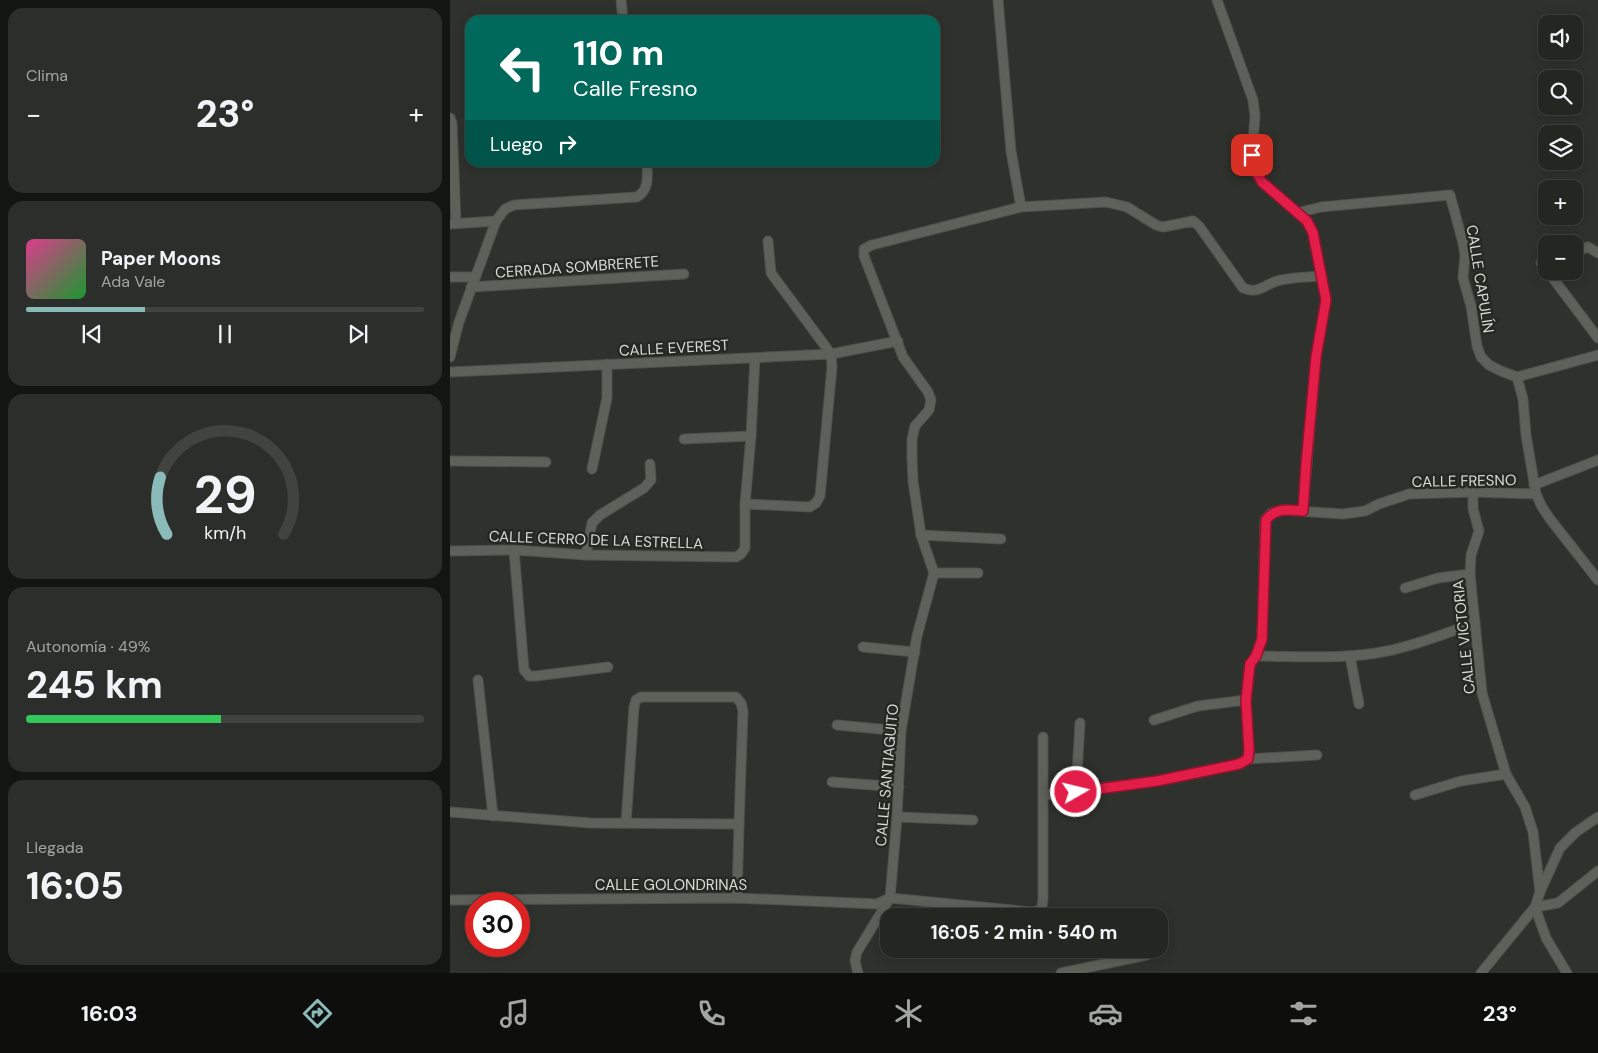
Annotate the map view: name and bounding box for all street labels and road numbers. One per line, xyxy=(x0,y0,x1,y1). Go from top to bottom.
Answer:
street label: CALLE CAPULÍN xyxy=(1462,223,1498,335)
street label: CERRADA SOMBRERETE xyxy=(494,251,660,283)
street label: CALLE EVEREST xyxy=(619,335,729,361)
street label: CALLE FRESNO xyxy=(1411,470,1517,492)
street label: CALLE CERRO DE LA ESTRELLA xyxy=(488,526,704,554)
street label: CALLE VICTORIA xyxy=(1448,579,1480,695)
street label: CALLE SANTIAGUITO xyxy=(871,703,903,847)
street label: CALLE GOLONDRINAS xyxy=(595,875,747,895)

